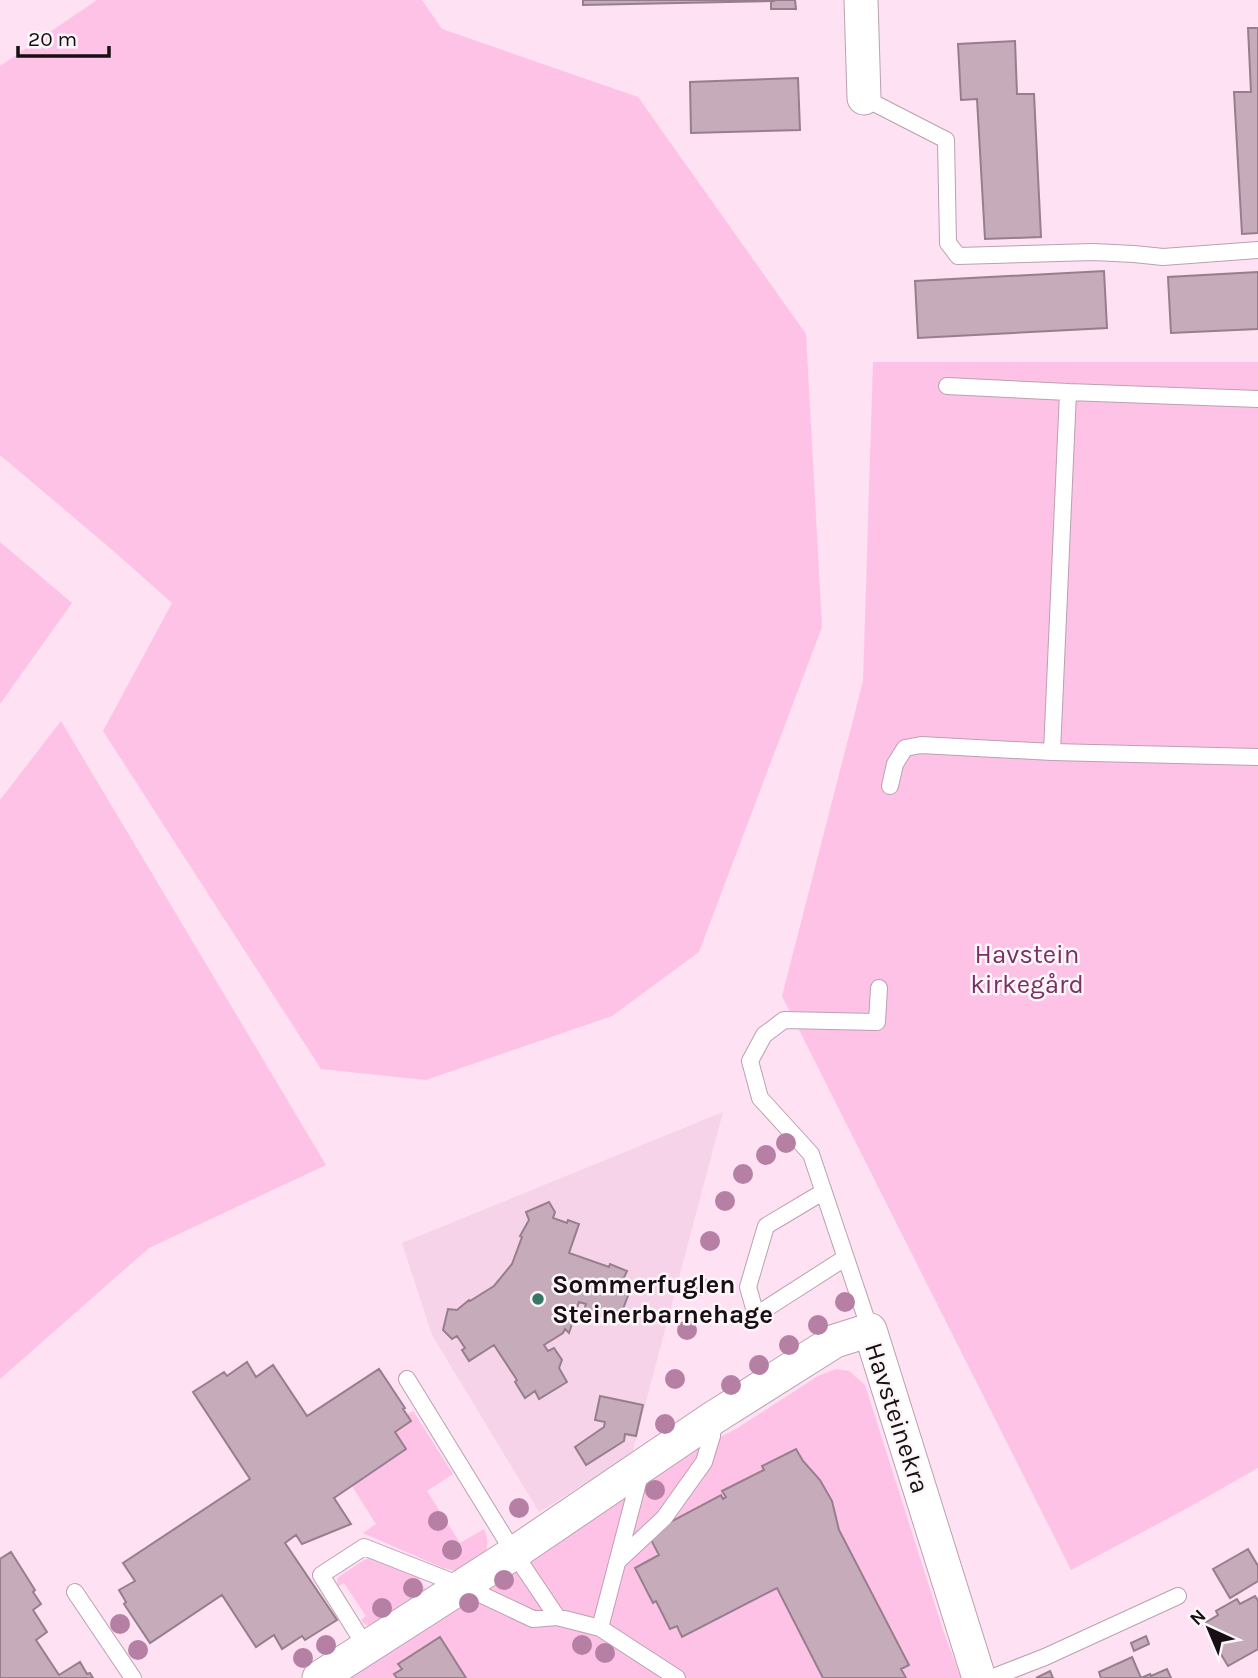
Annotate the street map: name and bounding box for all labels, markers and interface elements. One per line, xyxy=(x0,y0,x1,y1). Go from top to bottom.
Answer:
scale bar xyxy=(18,14,108,58)
text: 20 m xyxy=(28,27,77,51)
park label: Havstein kirkegård xyxy=(970,939,1084,1000)
place label: Sommerfuglen Steinerbarnehage xyxy=(552,1269,773,1330)
marker: Sommerfuglen Steinerbarnehage xyxy=(530,1291,546,1307)
street label: Havsteinekra xyxy=(858,1339,936,1497)
north arrow xyxy=(1174,1594,1244,1664)
text: N xyxy=(1185,1605,1210,1630)

